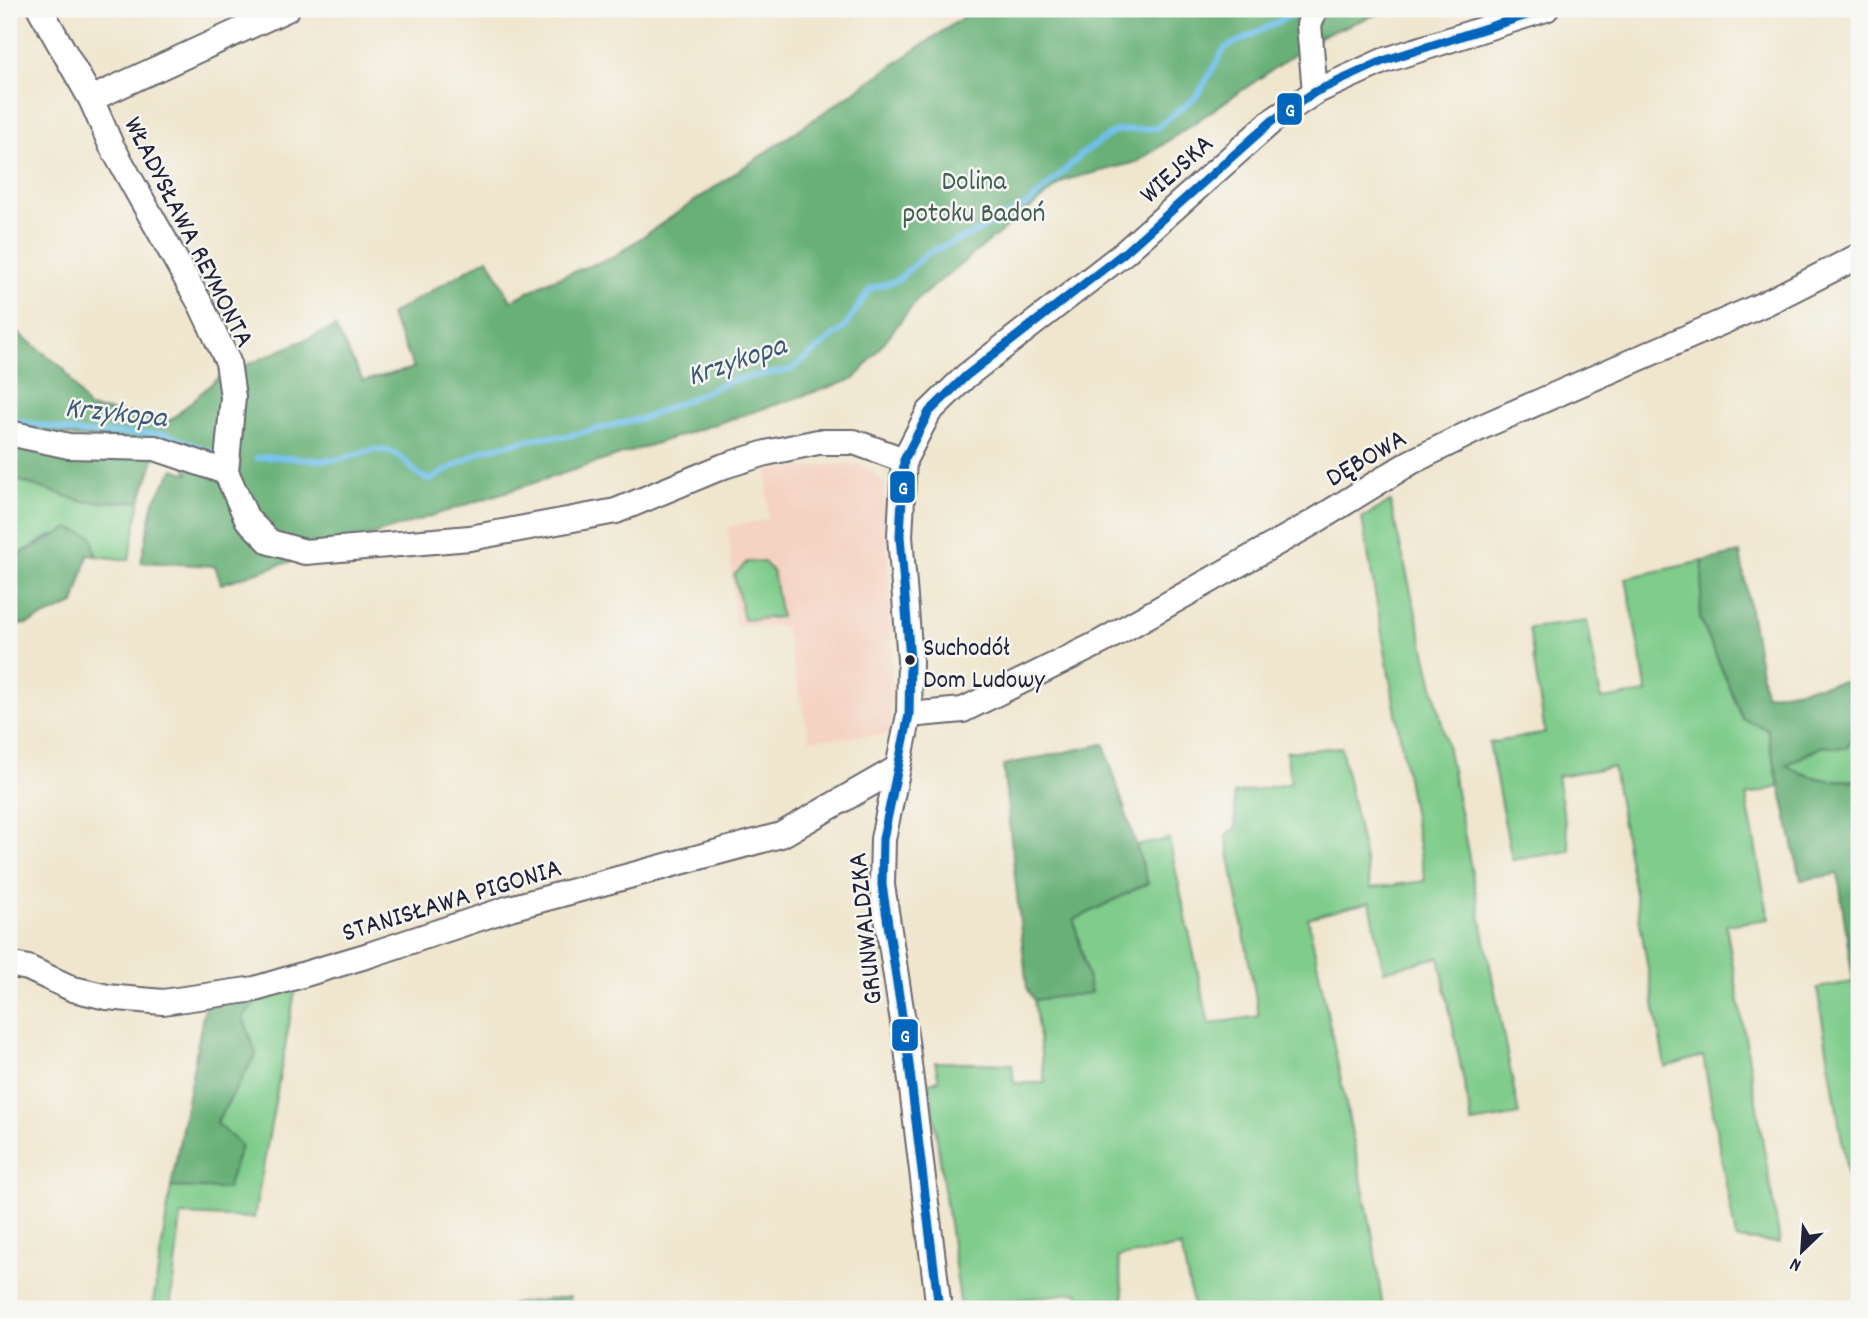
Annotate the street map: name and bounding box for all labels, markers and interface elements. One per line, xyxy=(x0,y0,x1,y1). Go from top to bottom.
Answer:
line badge: G xyxy=(1276,92,1303,126)
text: G xyxy=(1285,99,1295,126)
street label: WŁADYSŁAWA REYMONTA xyxy=(111,111,262,356)
street label: WIEJSKA xyxy=(1132,126,1225,215)
park label: Dolina potoku Badoń xyxy=(902,164,1046,236)
water label: Krzykopa xyxy=(682,326,795,400)
water label: Krzykopa xyxy=(63,389,170,442)
street label: DĘBOWA xyxy=(1319,421,1416,500)
line badge: G xyxy=(889,470,916,504)
text: G xyxy=(898,477,908,504)
place label: Suchodół Dom Ludowy xyxy=(923,631,1045,700)
marker: Suchodół Dom Ludowy xyxy=(903,653,917,667)
street label: STANISŁAWA PIGONIA xyxy=(338,850,567,955)
street label: GRUNWALDZKA xyxy=(840,850,896,1007)
line badge: G xyxy=(891,1018,919,1052)
text: G xyxy=(900,1025,910,1052)
north arrow xyxy=(1766,1216,1836,1286)
text: N xyxy=(1786,1249,1806,1277)

